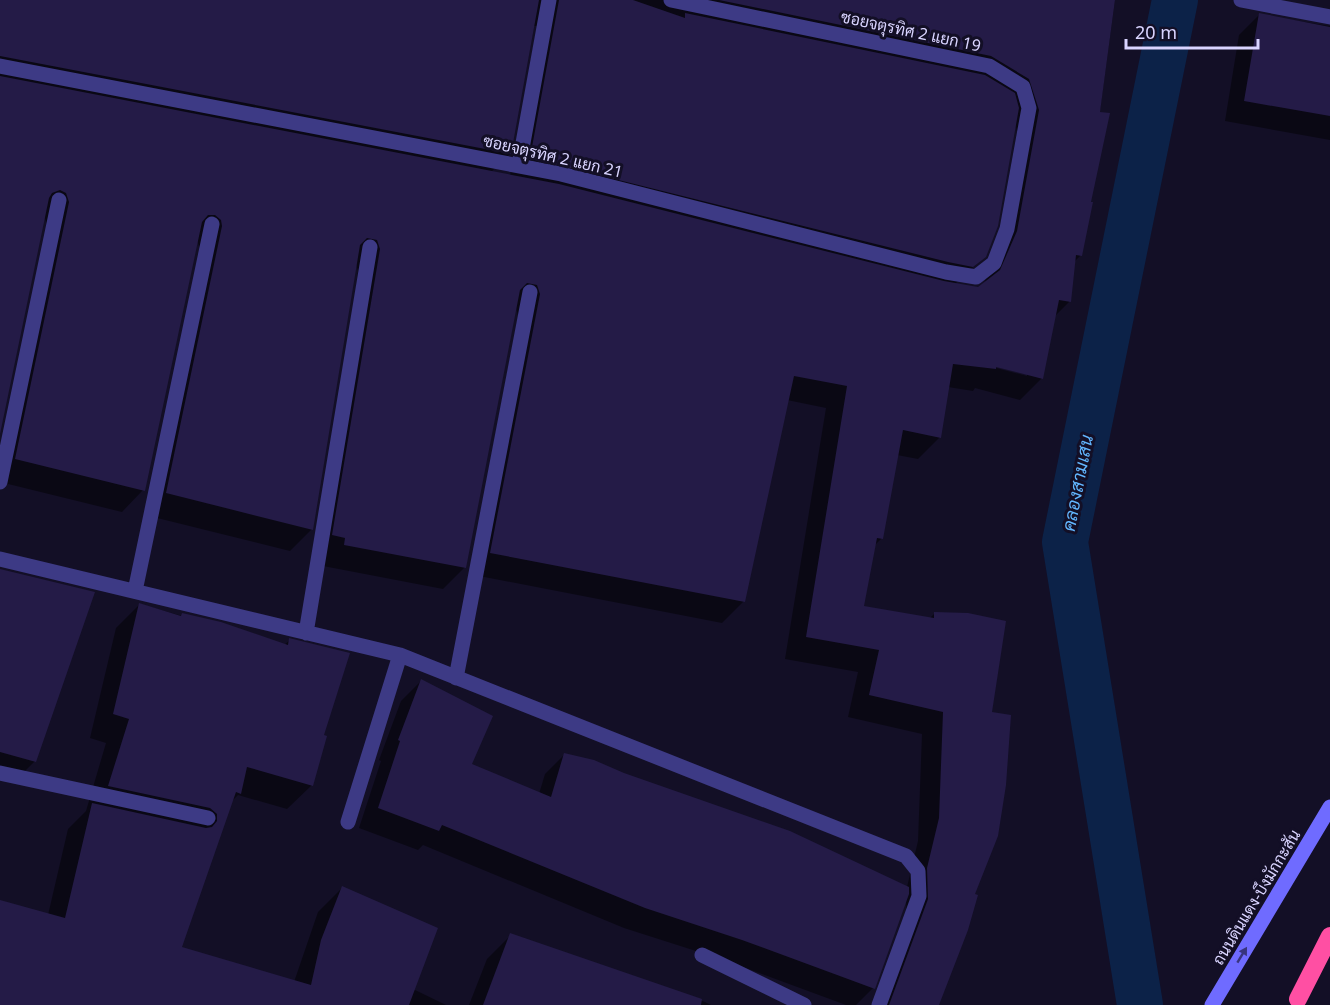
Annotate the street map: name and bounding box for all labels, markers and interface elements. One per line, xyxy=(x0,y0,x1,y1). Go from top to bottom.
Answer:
street label: ซอยจตุรทิศ 2 แยก 19 xyxy=(839,5,983,58)
scale bar xyxy=(1126,12,1258,50)
text: 20 m xyxy=(1135,20,1177,44)
street label: ซอยจตุรทิศ 2 แยก 21 xyxy=(481,129,625,184)
water label: คลองสามเสน xyxy=(1056,432,1098,533)
street label: ถนนดินแดง-บึงมักกะสัน xyxy=(1207,825,1305,969)
one-way arrow xyxy=(1237,946,1247,963)

